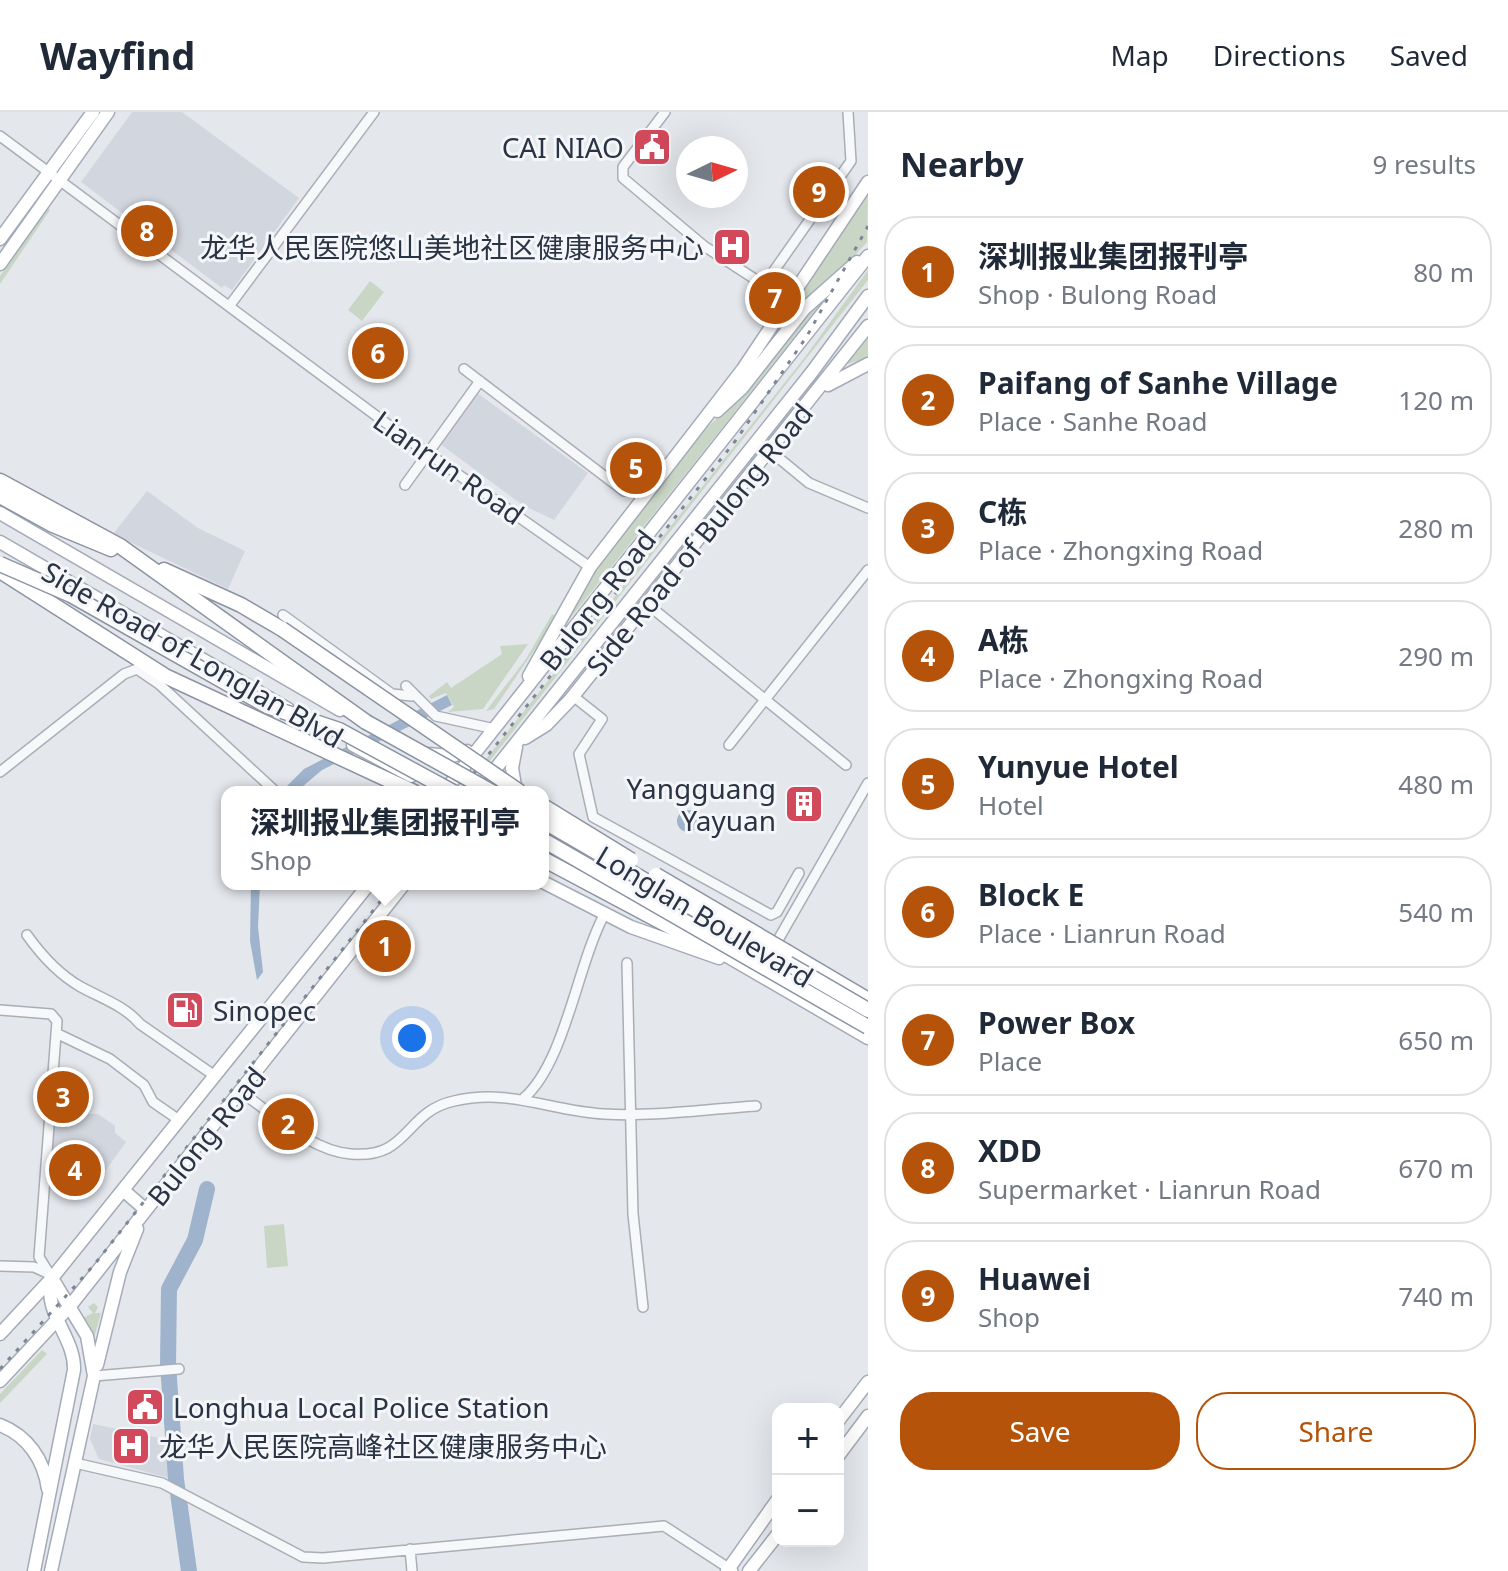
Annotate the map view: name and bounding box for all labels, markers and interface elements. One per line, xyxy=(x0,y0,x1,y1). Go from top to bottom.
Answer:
text: Wayfind xyxy=(40,29,195,81)
text: Map xyxy=(1110,36,1169,74)
text: Directions xyxy=(1213,36,1346,74)
text: Saved xyxy=(1390,36,1468,74)
public building icon: CAI NIAO xyxy=(631,126,673,168)
place label: CAI NIAO xyxy=(502,128,624,166)
north arrow xyxy=(676,136,748,208)
text: Nearby xyxy=(900,141,1024,187)
text: 9 results xyxy=(1372,146,1476,182)
pin: 9 xyxy=(793,162,845,222)
pin: 8 xyxy=(121,201,173,261)
hospital icon: 龙华人民医院悠山美地社区健康服务中心 xyxy=(711,226,753,268)
place label: 龙华人民医院悠山美地社区健康服务中心 xyxy=(200,228,704,266)
text: 深圳报业集团报刊亭 xyxy=(978,235,1248,276)
text: 1 xyxy=(921,254,935,290)
text: 80 m xyxy=(1413,254,1474,290)
pin: 7 xyxy=(749,268,801,328)
text: Shop · Bulong Road xyxy=(978,276,1217,312)
pin: 6 xyxy=(352,323,404,383)
text: Paifang of Sanhe Village xyxy=(978,362,1338,403)
text: 2 xyxy=(921,382,935,418)
text: 120 m xyxy=(1398,382,1474,418)
street label: Side Road of Bulong Road xyxy=(579,396,819,682)
street label: Lianrun Road xyxy=(366,401,532,533)
text: Place · Sanhe Road xyxy=(978,403,1208,439)
pin: 5 xyxy=(610,438,662,498)
text: C栋 xyxy=(978,491,1027,532)
text: 3 xyxy=(921,510,935,546)
text: 280 m xyxy=(1398,510,1474,546)
street label: Bulong Road xyxy=(532,523,662,677)
text: Place · Zhongxing Road xyxy=(978,532,1263,568)
street label: Side Road of Longlan Blvd xyxy=(35,552,351,756)
text: A栋 xyxy=(978,619,1029,660)
text: 4 xyxy=(921,638,935,674)
text: 290 m xyxy=(1398,638,1474,674)
text: Place · Zhongxing Road xyxy=(978,660,1263,696)
text: Yunyue Hotel xyxy=(978,746,1179,787)
text: 5 xyxy=(921,766,935,802)
text: 480 m xyxy=(1398,766,1474,802)
place label: Yangguang Yayuan xyxy=(627,769,776,839)
building icon: Yangguang Yayuan xyxy=(783,783,825,825)
popup xyxy=(221,786,549,890)
text: Hotel xyxy=(978,787,1044,823)
text: 深圳报业集团报刊亭 xyxy=(250,801,520,842)
street label: Longlan Boulevard xyxy=(589,836,821,996)
text: Shop xyxy=(250,842,312,878)
text: Block E xyxy=(978,874,1084,915)
text: 6 xyxy=(921,894,935,930)
text: 540 m xyxy=(1398,894,1474,930)
text: Place · Lianrun Road xyxy=(978,915,1226,951)
pin: 1 xyxy=(359,916,411,976)
fuel station icon: Sinopec xyxy=(164,989,206,1031)
place label: Sinopec xyxy=(213,991,316,1029)
text: Power Box xyxy=(978,1002,1135,1043)
your location xyxy=(392,1018,432,1058)
text: 7 xyxy=(921,1022,935,1058)
text: 650 m xyxy=(1398,1022,1474,1058)
text: Place xyxy=(978,1043,1042,1079)
street label: Bulong Road xyxy=(138,1058,274,1214)
pin: 3 xyxy=(37,1067,89,1127)
pin: 2 xyxy=(262,1094,314,1154)
text: XDD xyxy=(978,1130,1042,1171)
pin: 4 xyxy=(49,1140,101,1200)
text: 8 xyxy=(921,1150,935,1186)
text: 670 m xyxy=(1398,1150,1474,1186)
text: Supermarket · Lianrun Road xyxy=(978,1171,1321,1207)
text: Huawei xyxy=(978,1258,1091,1299)
text: 9 xyxy=(921,1278,935,1314)
text: 740 m xyxy=(1398,1278,1474,1314)
text: Shop xyxy=(978,1299,1040,1335)
public building icon: Longhua Local Police Station xyxy=(124,1386,166,1428)
place label: Longhua Local Police Station xyxy=(173,1388,550,1426)
button: Save xyxy=(900,1392,1180,1470)
button: Share xyxy=(1196,1392,1476,1470)
map controls xyxy=(772,1403,844,1547)
button: + xyxy=(772,1403,844,1475)
hospital icon: 龙华人民医院高峰社区健康服务中心 xyxy=(110,1425,152,1467)
place label: 龙华人民医院高峰社区健康服务中心 xyxy=(159,1427,607,1465)
button: − xyxy=(772,1475,844,1547)

